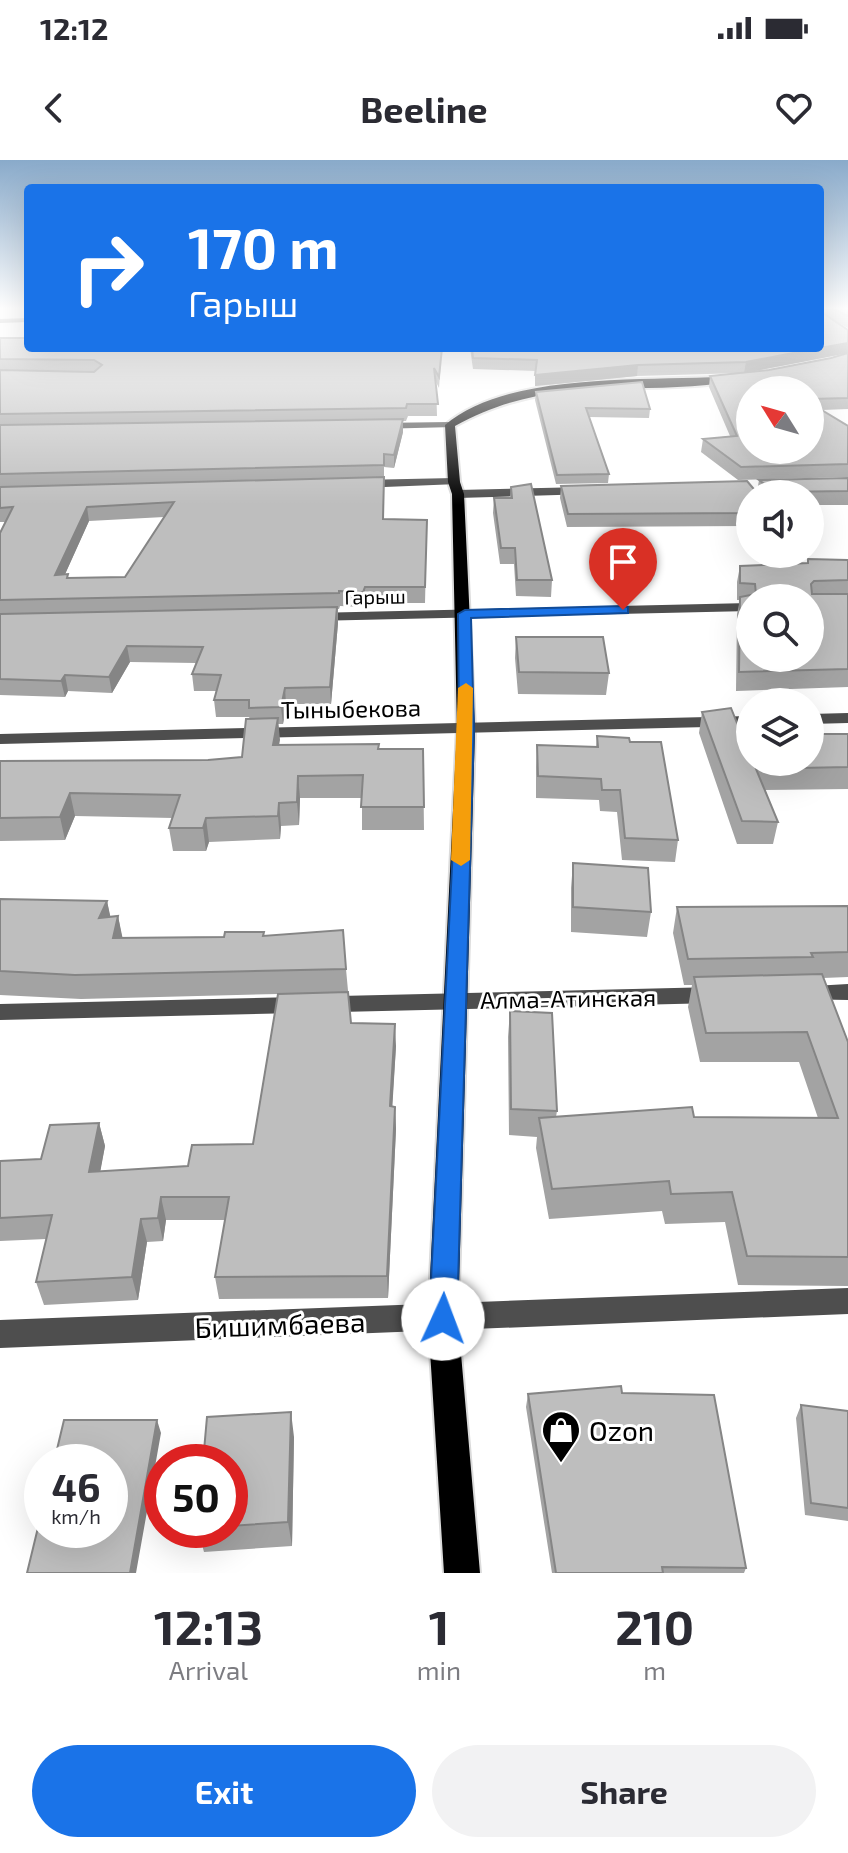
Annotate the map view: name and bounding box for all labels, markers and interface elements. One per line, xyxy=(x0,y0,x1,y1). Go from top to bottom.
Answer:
text: 12:12 xyxy=(40,10,109,46)
icon: back xyxy=(32,86,76,130)
icon: heart xyxy=(772,86,816,130)
text: Beeline xyxy=(360,87,488,130)
text: 170 m xyxy=(188,213,339,280)
icon: right xyxy=(56,216,160,320)
text: Гарыш xyxy=(188,281,298,324)
north arrow xyxy=(736,376,824,464)
map controls xyxy=(736,376,824,776)
button: sound xyxy=(736,480,824,568)
pin xyxy=(589,528,657,610)
icon: arrive xyxy=(601,540,645,584)
street label: Гарыш xyxy=(344,583,406,609)
button: search xyxy=(736,584,824,672)
button: layers xyxy=(736,688,824,776)
street label: Тыныбекова xyxy=(281,692,421,724)
street label: Алма-Атинская xyxy=(480,982,656,1014)
position arrow xyxy=(401,1277,485,1361)
street label: Бишимбаева xyxy=(194,1304,366,1344)
shop icon: Ozon xyxy=(540,1409,582,1464)
place label: Ozon xyxy=(589,1413,654,1447)
speed limit sign: 50 xyxy=(144,1444,248,1548)
text: 46 xyxy=(51,1462,101,1510)
text: km/h xyxy=(51,1504,101,1528)
text: 12:13 xyxy=(154,1597,263,1655)
text: 1 xyxy=(429,1597,449,1655)
text: 210 xyxy=(615,1597,694,1655)
text: Arrival xyxy=(169,1654,248,1685)
text: min xyxy=(417,1654,461,1685)
text: m xyxy=(643,1654,666,1685)
button: Exit xyxy=(32,1745,416,1837)
button: Share xyxy=(432,1745,816,1837)

